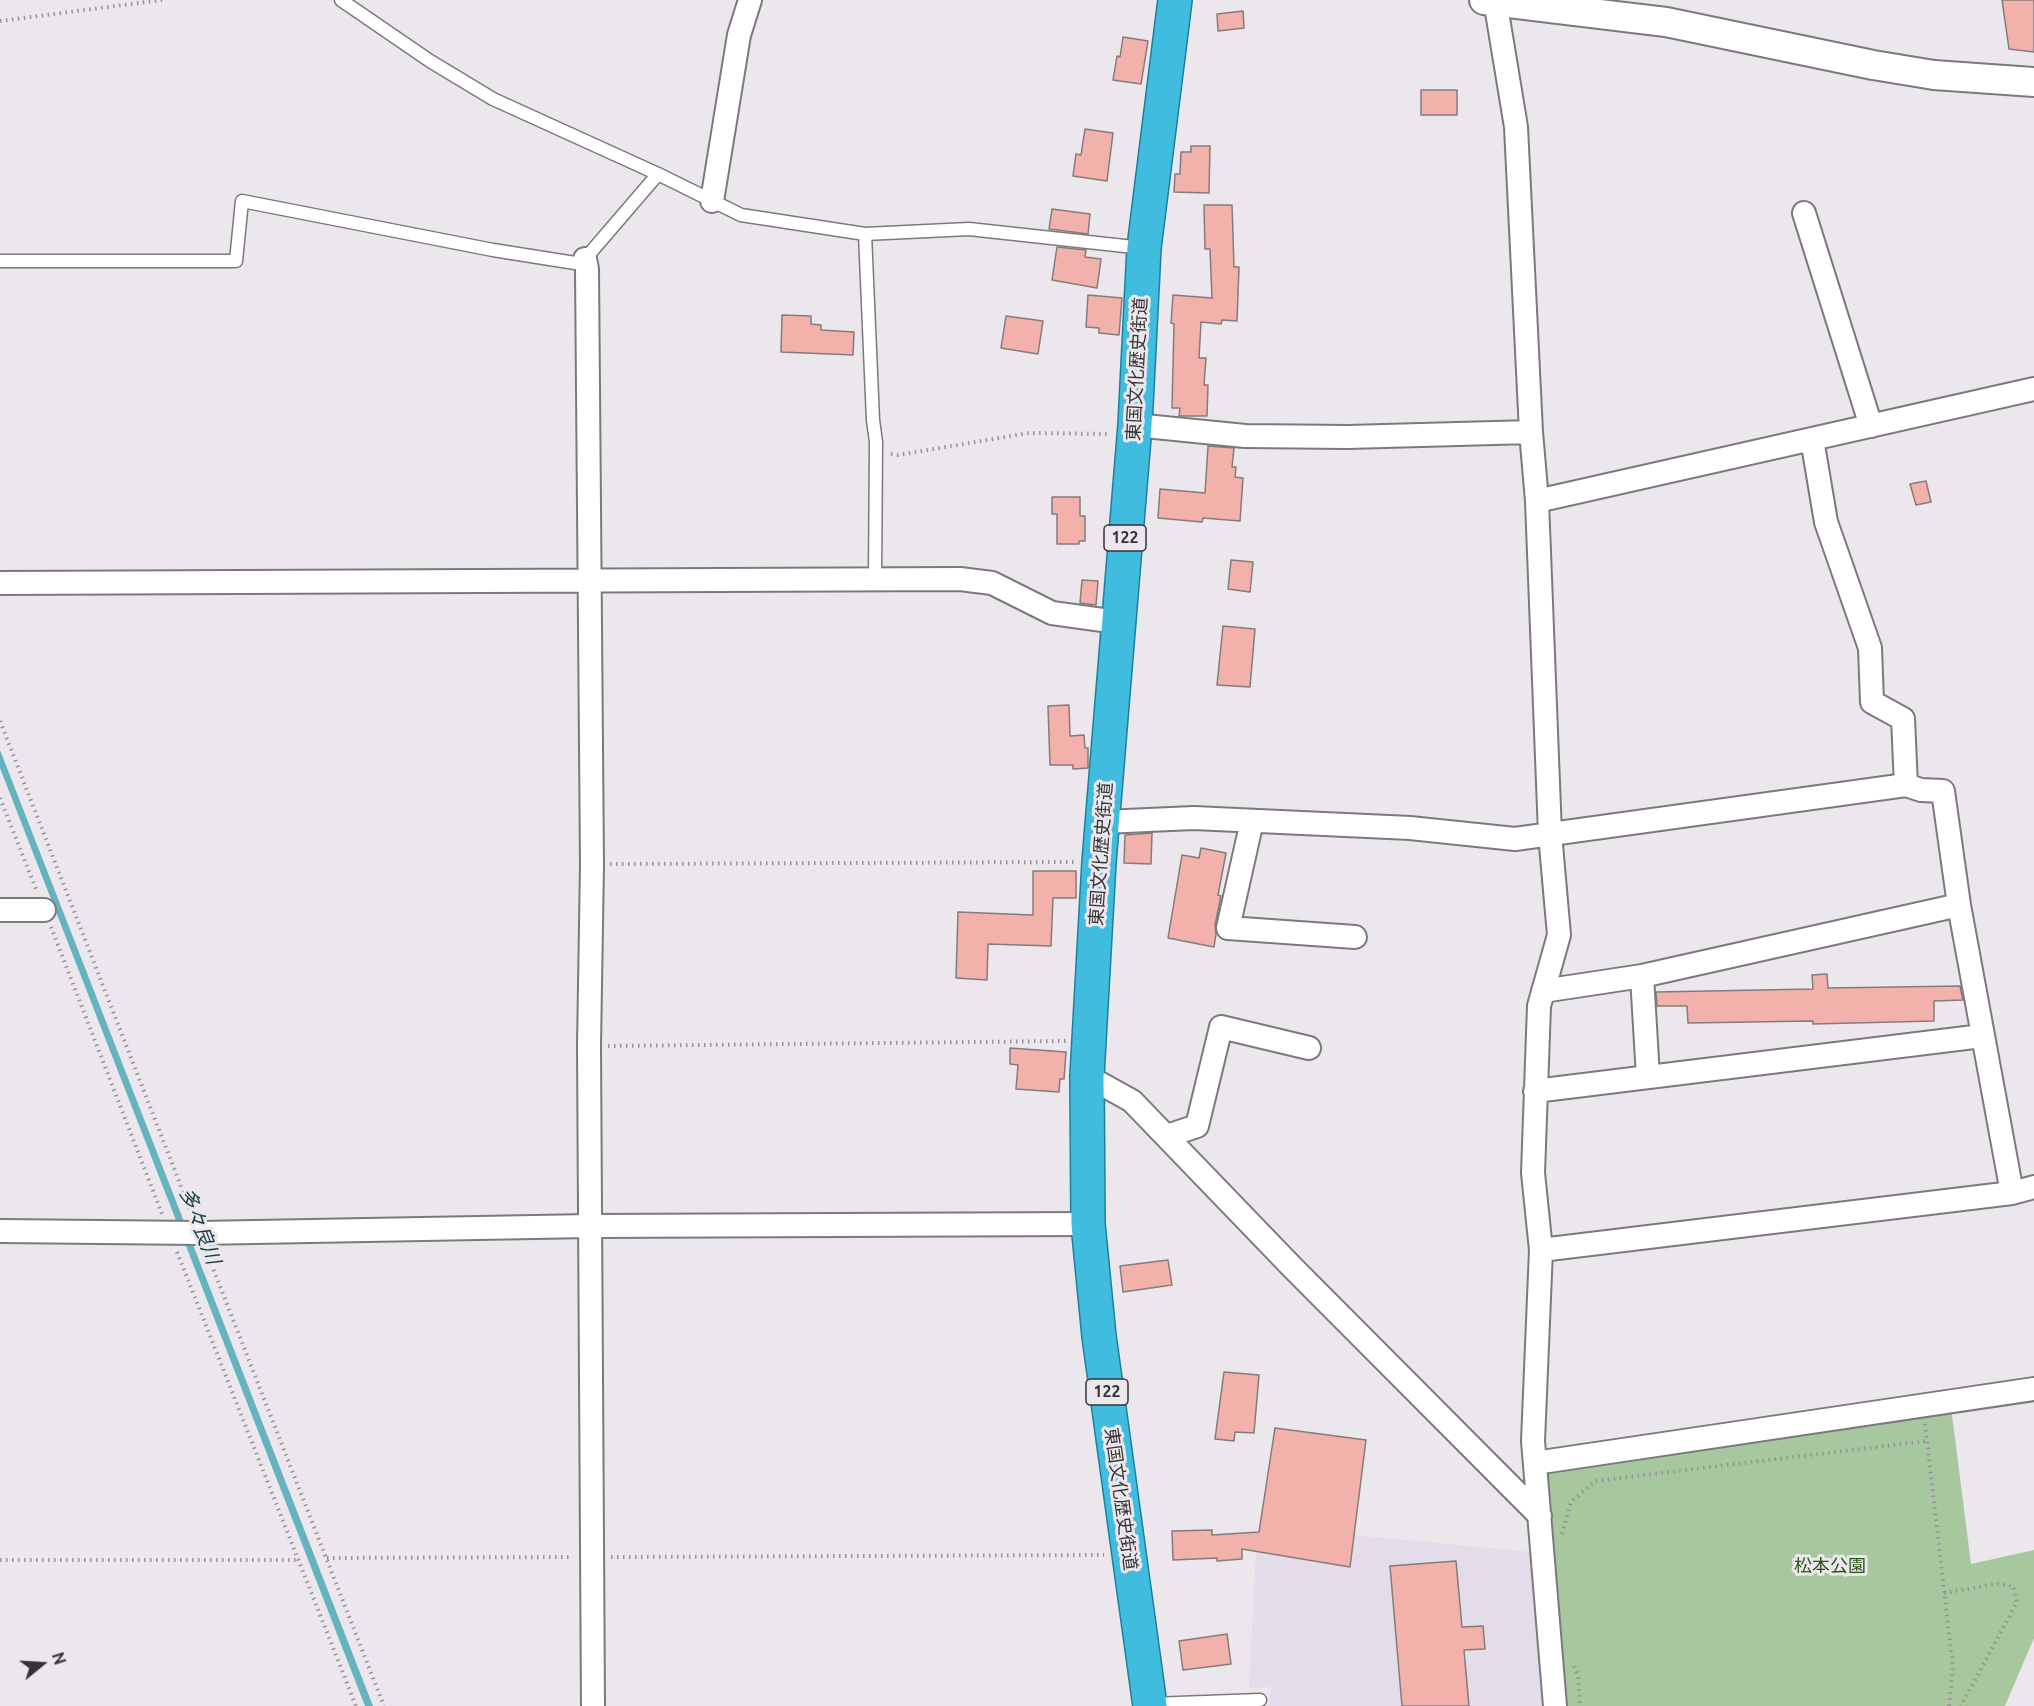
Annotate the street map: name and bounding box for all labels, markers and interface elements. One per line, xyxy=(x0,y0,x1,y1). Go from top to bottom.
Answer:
street label: 東国文化歴史街道 xyxy=(1122,297,1152,441)
road number: 122 xyxy=(1104,525,1146,551)
street label: 東国文化歴史街道 xyxy=(1085,781,1117,927)
water label: 多々良川 xyxy=(174,1184,226,1268)
road number: 122 xyxy=(1086,1379,1128,1405)
street label: 東国文化歴史街道 xyxy=(1100,1426,1142,1572)
park label: 松本公園 xyxy=(1794,1555,1866,1577)
north arrow xyxy=(12,1634,72,1694)
text: N xyxy=(49,1650,70,1667)

